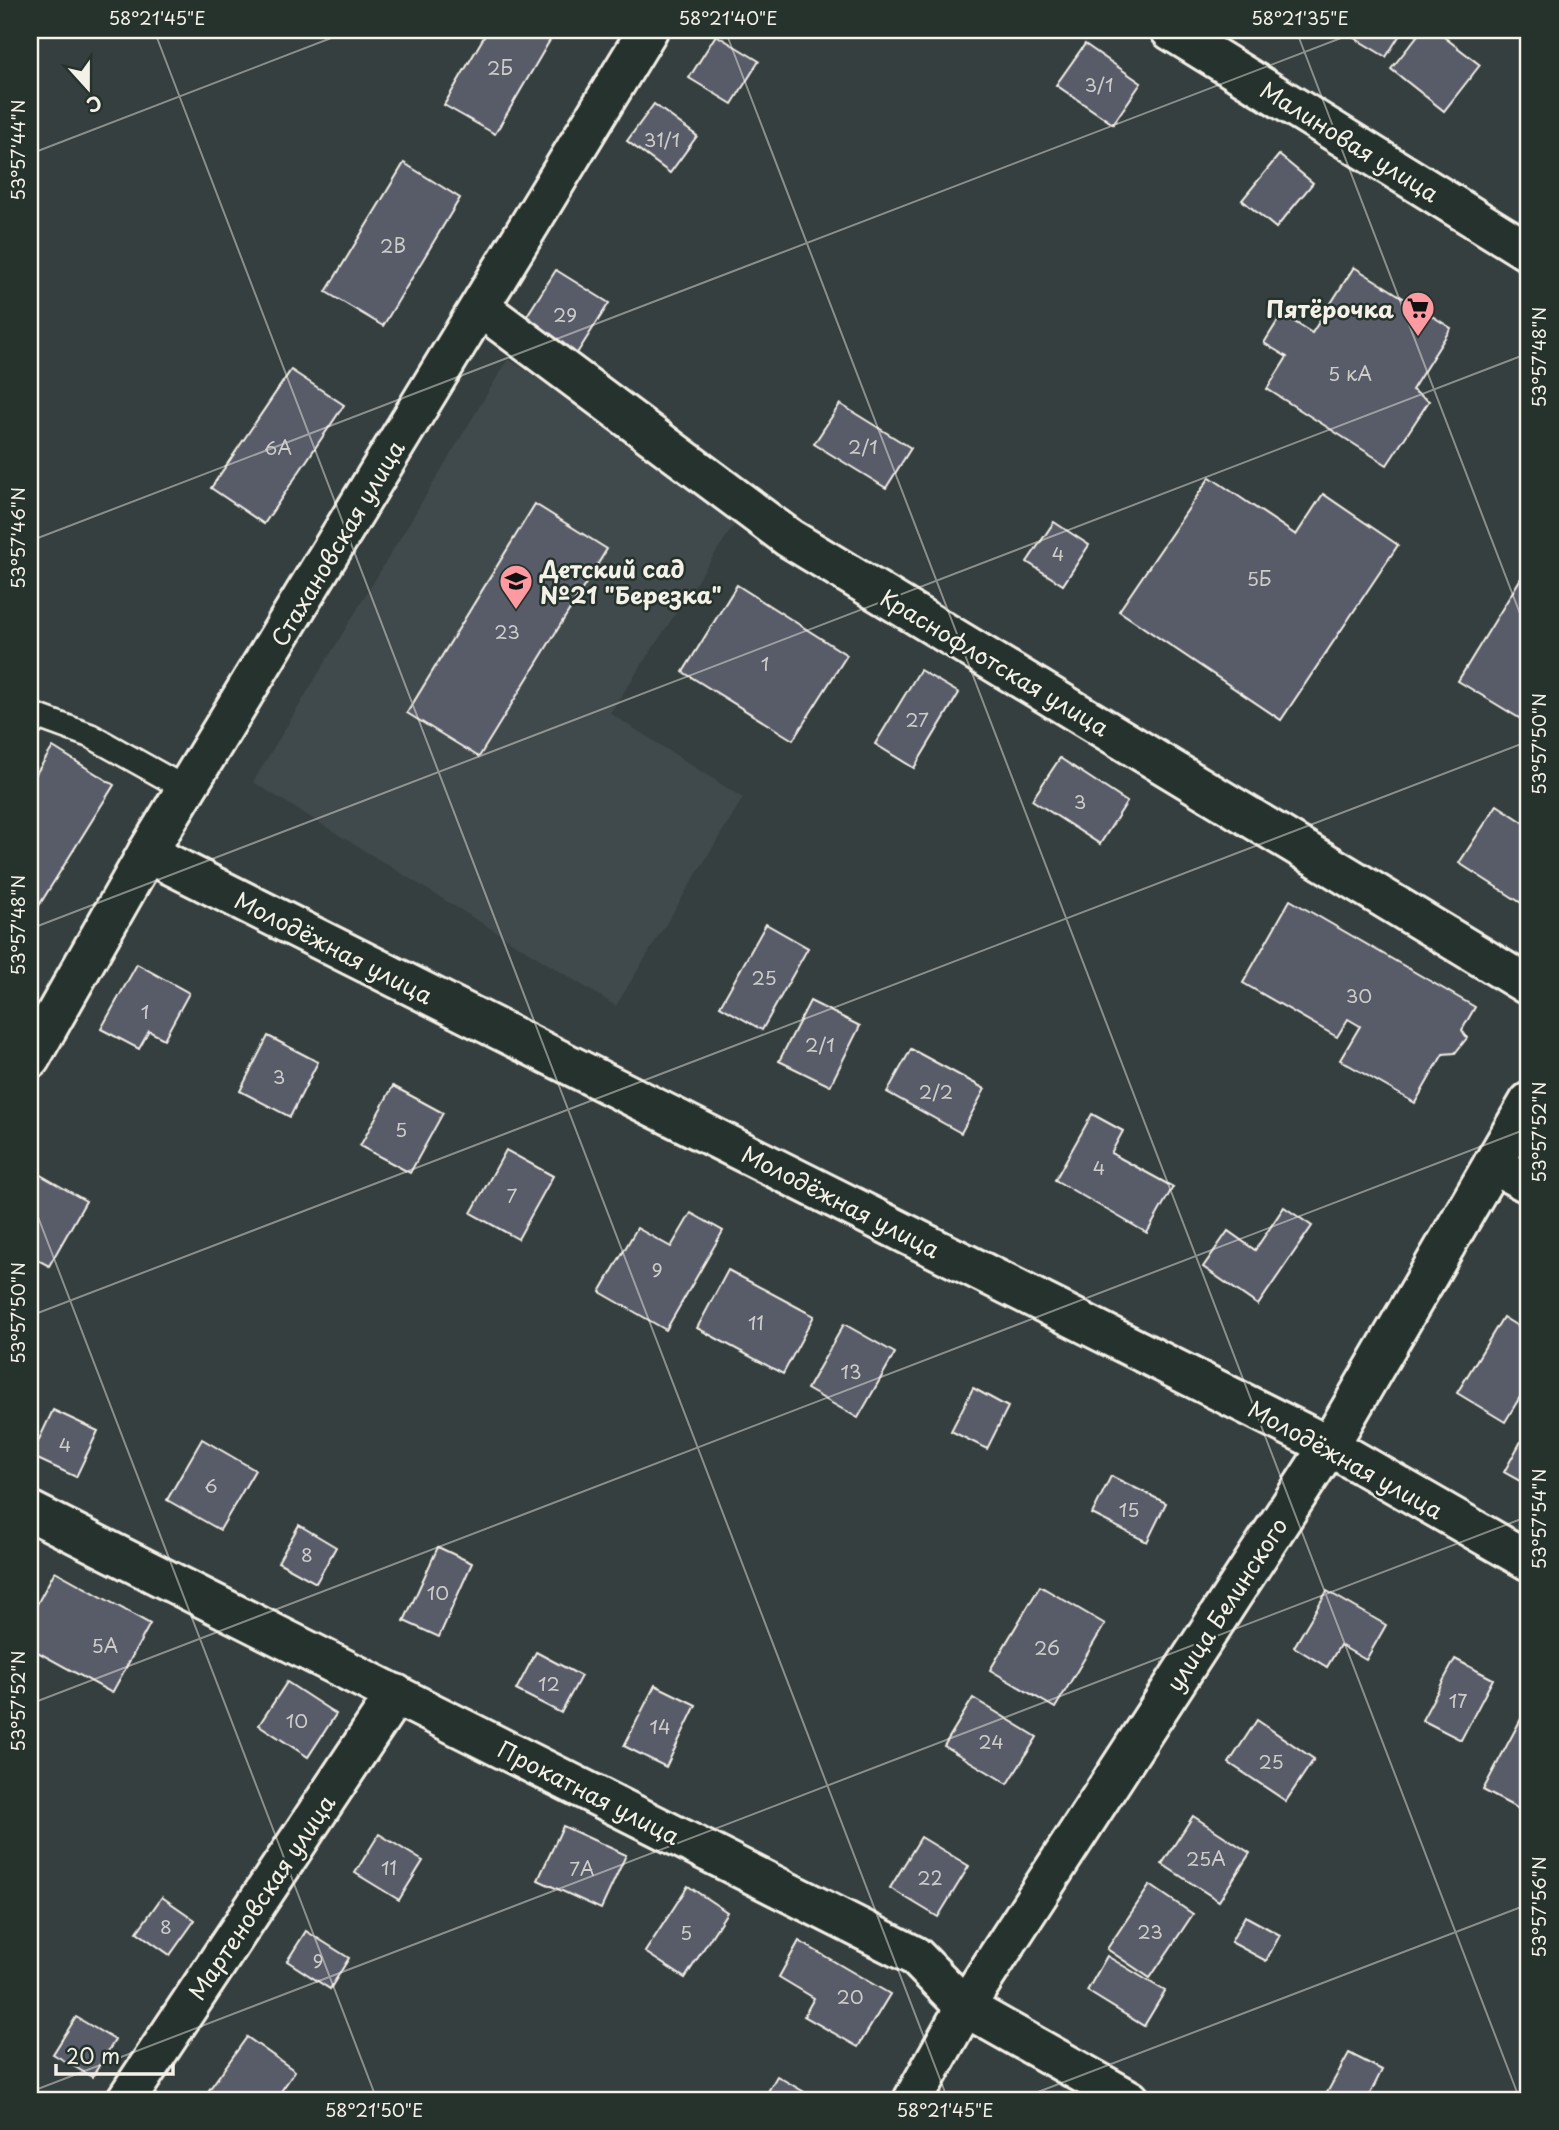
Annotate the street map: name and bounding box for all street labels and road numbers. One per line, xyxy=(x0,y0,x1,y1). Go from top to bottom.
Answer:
street label: Малиновая улица xyxy=(1254,72,1447,210)
street label: Стахановская улица xyxy=(261,433,413,653)
street label: Краснофлотская улица xyxy=(874,580,1116,745)
street label: Молодёжная улица xyxy=(229,882,440,1012)
street label: Молодёжная улица xyxy=(736,1136,947,1266)
street label: Молодёжная улица xyxy=(1242,1391,1450,1527)
street label: улица Белинского xyxy=(1157,1510,1295,1698)
street label: Прокатная улица xyxy=(492,1731,687,1853)
street label: Мартеновская улица xyxy=(179,1787,343,2007)

